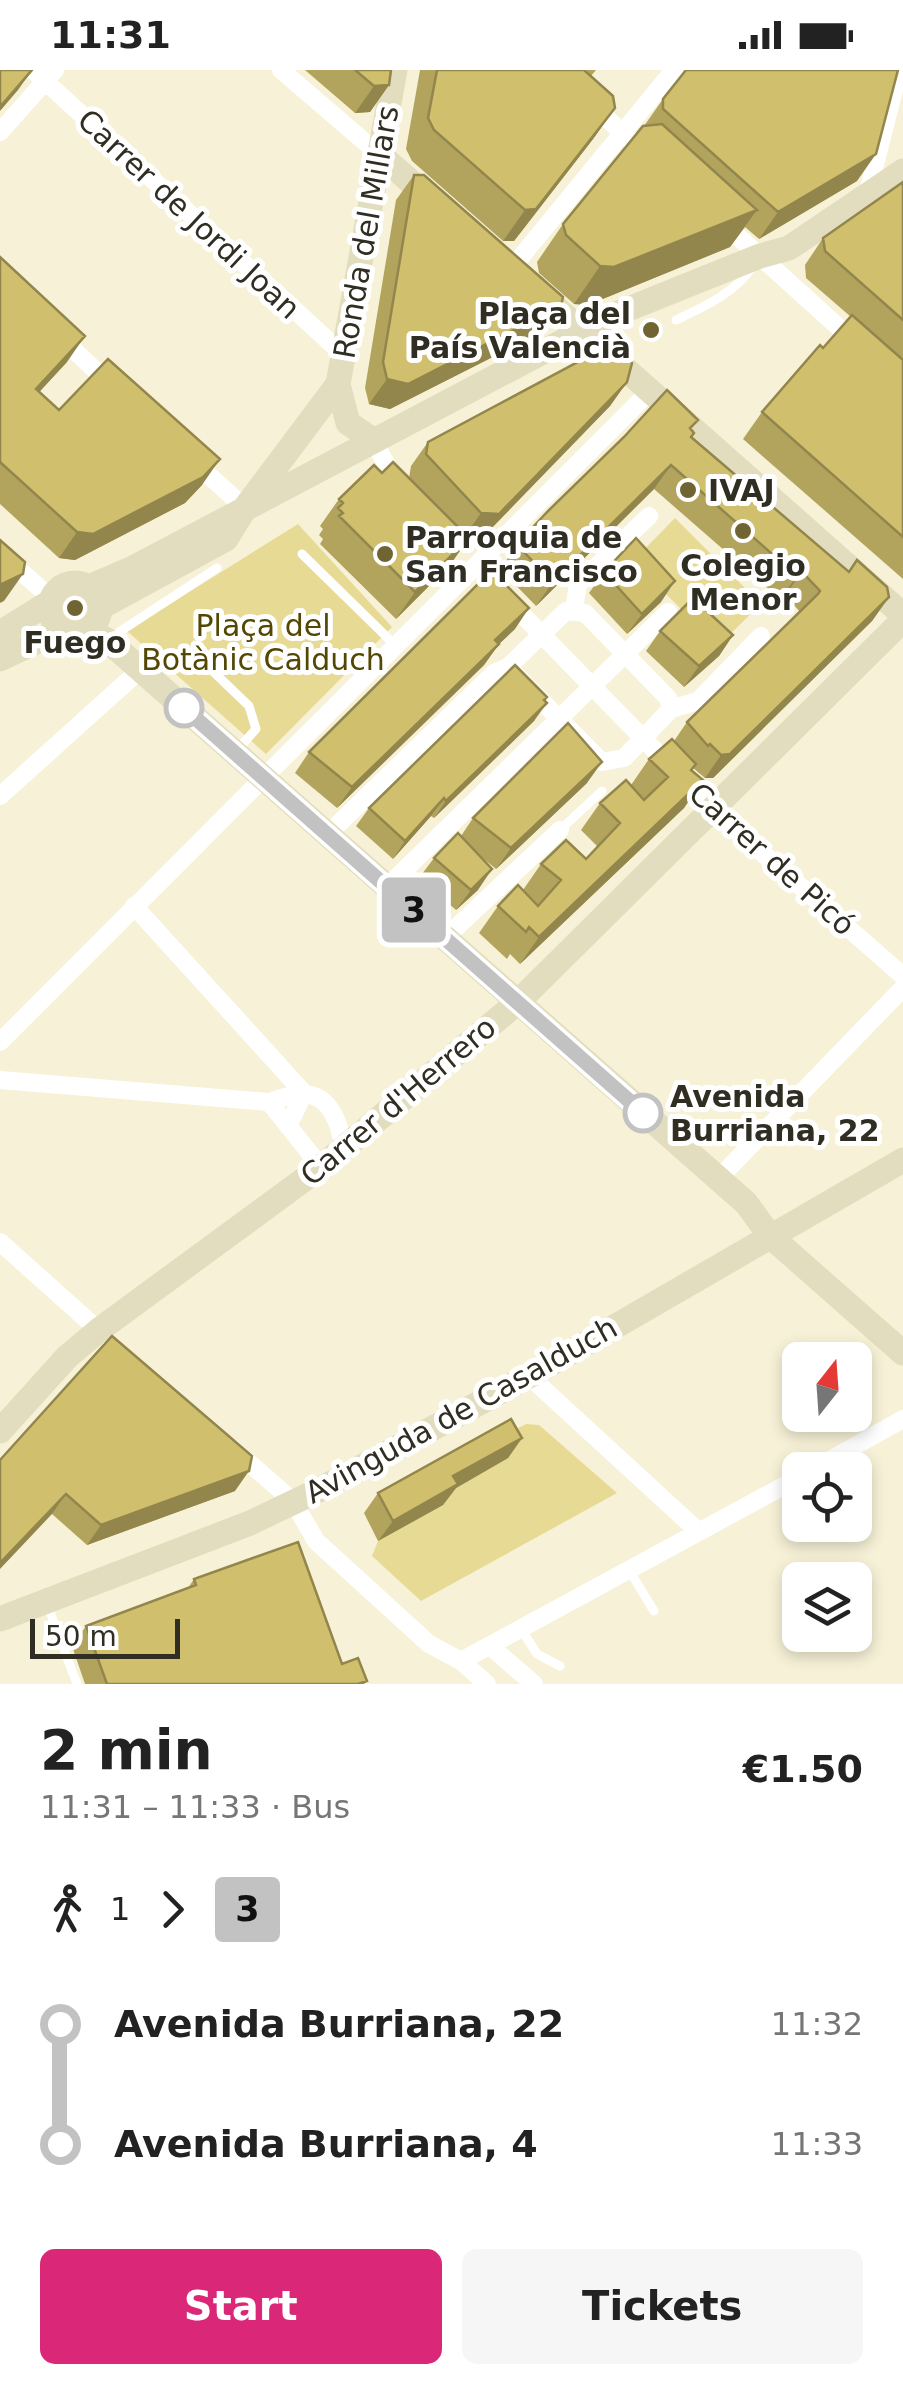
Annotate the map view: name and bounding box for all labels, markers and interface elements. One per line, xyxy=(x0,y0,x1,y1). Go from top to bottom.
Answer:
text: 11:31 xyxy=(50,13,171,57)
street label: Carrer de Jordi Joan xyxy=(71,102,307,326)
street label: Ronda del Millars xyxy=(327,103,405,361)
place label: Plaça del País Valencià xyxy=(409,296,631,365)
marker: Plaça del País Valencià xyxy=(640,319,662,341)
place label: IVAJ xyxy=(708,473,775,508)
marker: IVAJ xyxy=(677,479,699,501)
place label: Parroquia de San Francisco xyxy=(405,520,638,589)
marker: Colegio Menor xyxy=(732,520,754,542)
marker: Parroquia de San Francisco xyxy=(374,543,396,565)
place label: Colegio Menor xyxy=(680,548,806,617)
marker: Fuego xyxy=(64,597,86,619)
park label: Plaça del Botànic Calduch xyxy=(141,608,385,677)
place label: Fuego xyxy=(24,625,126,660)
unlabelled marker xyxy=(165,689,203,727)
street label: Carrer de Picó xyxy=(682,775,862,943)
line badge: 3 xyxy=(382,878,446,942)
text: 3 xyxy=(402,890,426,930)
street label: Carrer d'Herrero xyxy=(294,1009,502,1193)
place label: Avenida Burriana, 22 xyxy=(670,1079,880,1148)
marker: Avenida Burriana, 22 xyxy=(624,1094,662,1132)
street label: Avinguda de Casalduch xyxy=(299,1310,623,1510)
north arrow xyxy=(782,1342,872,1432)
map controls xyxy=(782,1342,872,1652)
button: locate xyxy=(782,1452,872,1542)
button: layers xyxy=(782,1562,872,1652)
scale bar xyxy=(30,1614,180,1658)
text: 50 m xyxy=(45,1620,117,1653)
text: 2 min xyxy=(40,1718,213,1782)
text: €1.50 xyxy=(743,1747,863,1791)
text: 11:31 – 11:33 · Bus xyxy=(40,1788,350,1826)
icon: walk xyxy=(40,1882,95,1937)
icon: forward xyxy=(145,1882,200,1937)
text: 3 xyxy=(235,1889,260,1929)
text: 1 xyxy=(110,1890,130,1928)
text: Avenida Burriana, 22 xyxy=(114,2002,564,2046)
text: 11:32 xyxy=(771,2005,863,2043)
text: Avenida Burriana, 4 xyxy=(114,2122,538,2166)
text: 11:33 xyxy=(771,2125,863,2163)
button: Start xyxy=(40,2249,442,2364)
button: Tickets xyxy=(462,2249,863,2364)

